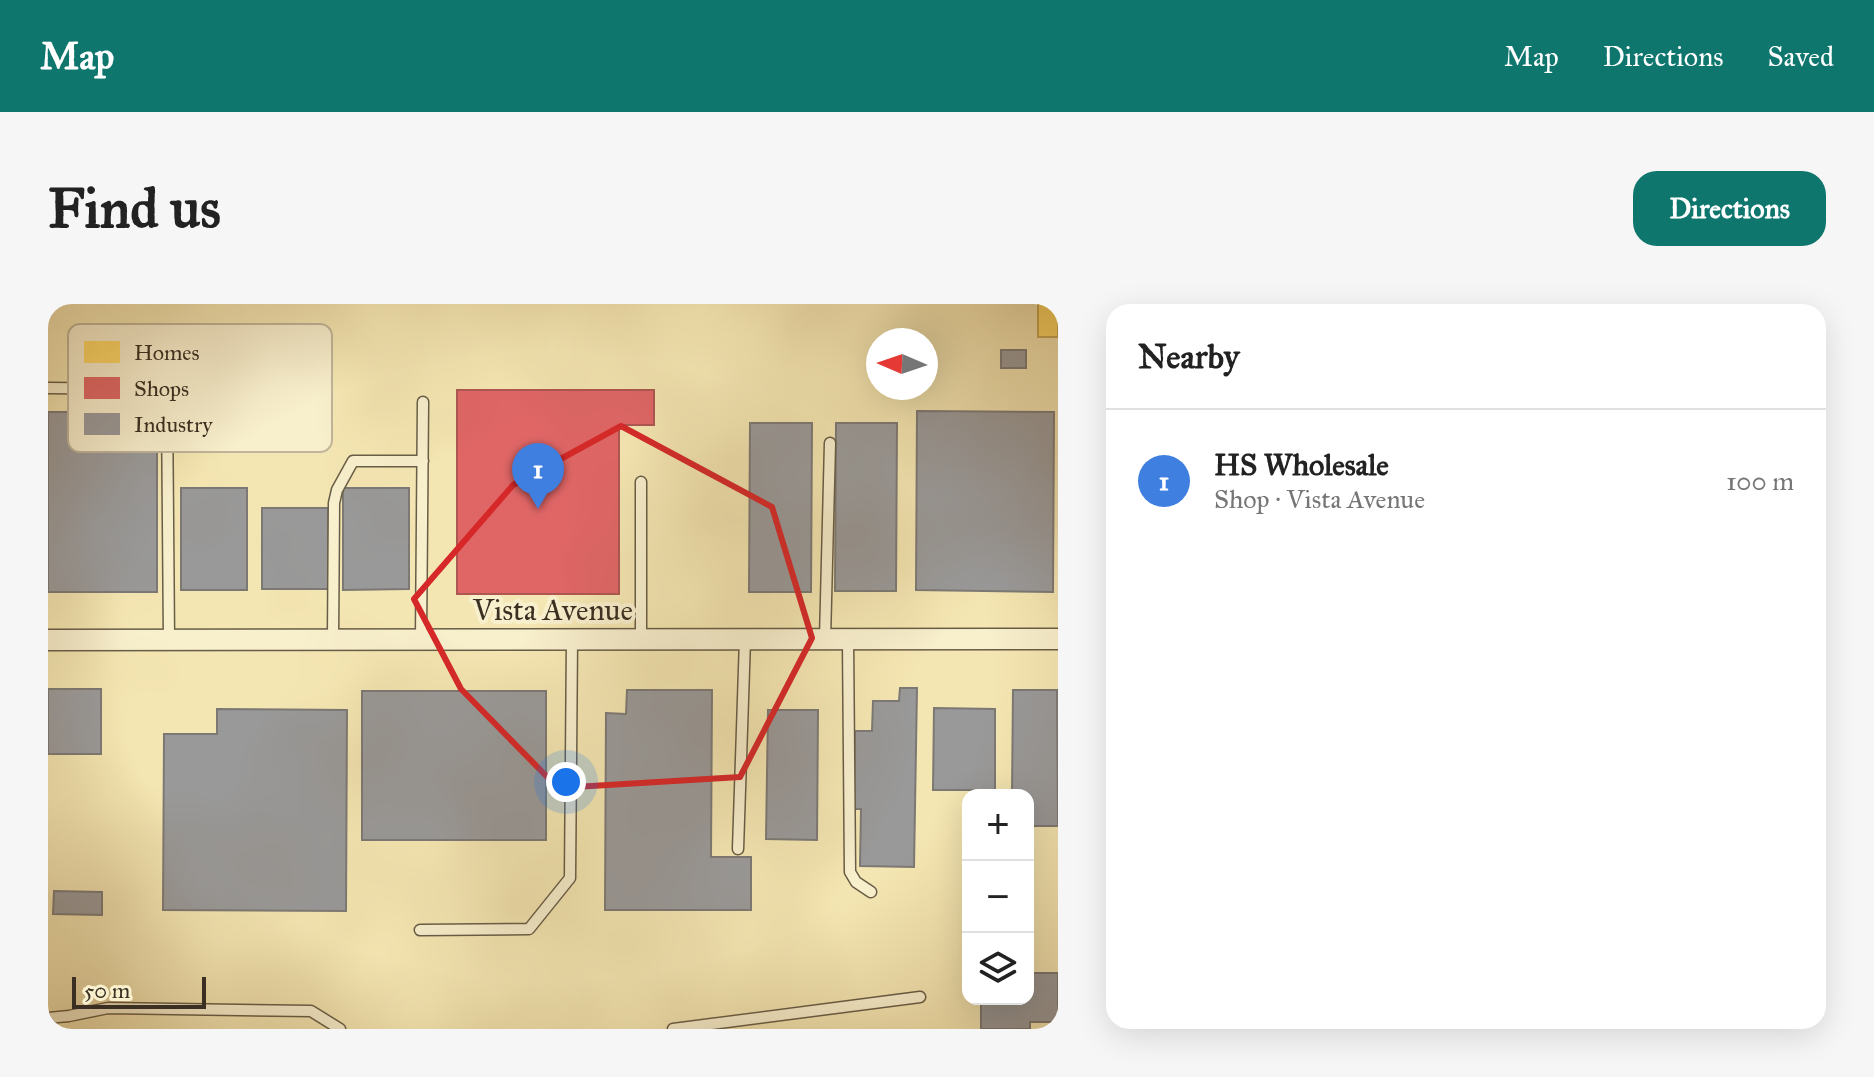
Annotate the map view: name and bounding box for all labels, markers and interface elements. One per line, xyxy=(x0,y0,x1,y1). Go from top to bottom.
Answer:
text: Map xyxy=(40,33,114,79)
text: Map xyxy=(1504,39,1559,74)
text: Directions xyxy=(1603,39,1724,74)
text: Saved xyxy=(1768,39,1834,74)
button: Directions xyxy=(1633,171,1826,246)
text: Find us xyxy=(48,174,221,242)
legend xyxy=(68,324,332,452)
north arrow xyxy=(866,328,938,400)
text: Nearby xyxy=(1138,336,1240,377)
text: Homes xyxy=(134,339,200,366)
text: Shops xyxy=(134,375,189,402)
text: Industry xyxy=(134,411,213,438)
pin: 1 xyxy=(512,443,564,509)
text: HS Wholesale xyxy=(1214,447,1389,483)
text: 1 xyxy=(1159,465,1169,497)
text: 100 m xyxy=(1726,465,1794,497)
text: Shop · Vista Avenue xyxy=(1214,483,1425,515)
street label: Vista Avenue xyxy=(472,592,633,628)
your location xyxy=(546,762,586,802)
map controls xyxy=(962,789,1034,1005)
button: + xyxy=(962,789,1034,861)
button: − xyxy=(962,861,1034,933)
button: layers xyxy=(962,933,1034,1005)
scale bar xyxy=(72,973,206,1009)
text: 50 m xyxy=(84,977,130,1004)

